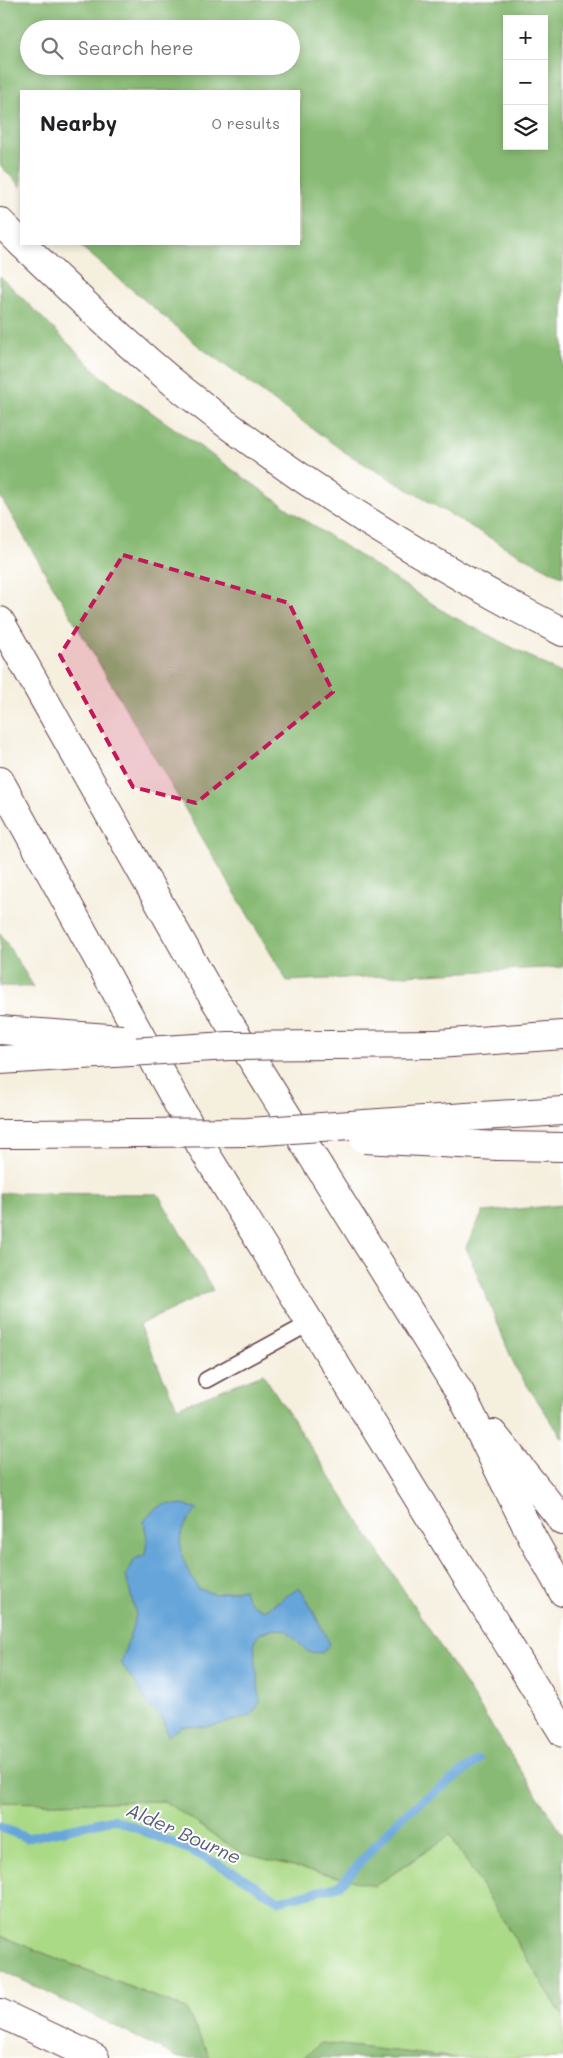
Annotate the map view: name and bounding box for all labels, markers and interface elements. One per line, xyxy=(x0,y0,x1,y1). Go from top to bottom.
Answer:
map controls xyxy=(503,15,548,150)
button: + xyxy=(503,15,548,60)
search box xyxy=(20,20,300,75)
icon: search xyxy=(38,34,66,62)
text: Search here xyxy=(78,35,194,60)
button: − xyxy=(503,60,548,105)
button: layers xyxy=(503,105,548,150)
text: Nearby xyxy=(40,109,117,136)
text: 0 results xyxy=(212,112,280,133)
water label: Alder Bourne xyxy=(123,1797,245,1869)

